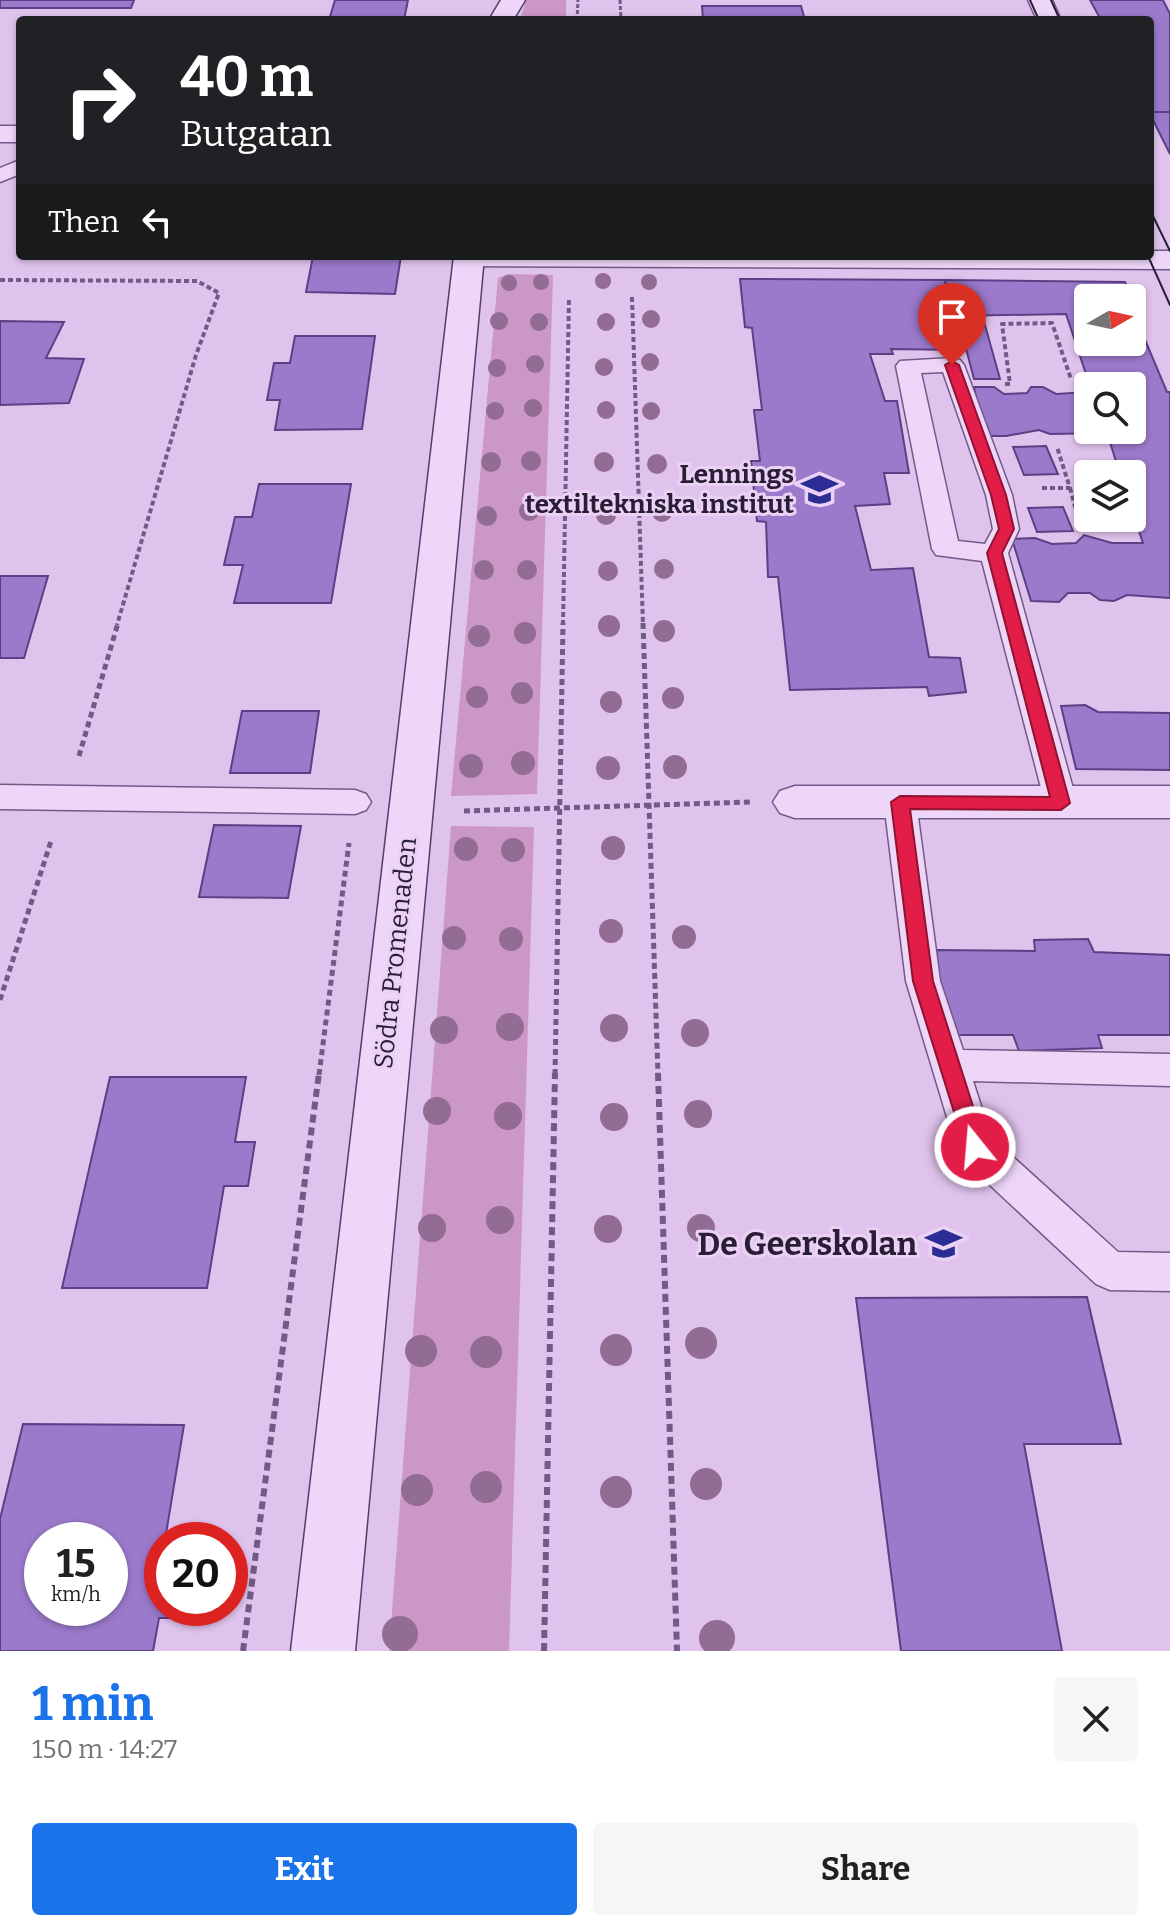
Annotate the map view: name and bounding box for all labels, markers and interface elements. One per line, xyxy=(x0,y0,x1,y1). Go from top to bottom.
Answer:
text: 40 m xyxy=(180,44,313,111)
icon: right xyxy=(48,48,152,152)
text: Butgatan xyxy=(180,112,332,156)
icon: left xyxy=(135,200,179,244)
text: Then xyxy=(48,204,119,240)
pin xyxy=(918,283,986,365)
north arrow xyxy=(1074,284,1146,356)
map controls xyxy=(1074,284,1146,532)
icon: arrive xyxy=(930,295,974,339)
button: search xyxy=(1074,372,1146,444)
place label: Lennings textiltekniska institut xyxy=(525,459,795,520)
button: layers xyxy=(1074,460,1146,532)
school or university icon: Lennings textiltekniska institut xyxy=(801,470,839,508)
street label: Södra Promenaden xyxy=(368,835,423,1070)
position arrow xyxy=(933,1105,1017,1189)
place label: De Geerskolan xyxy=(698,1225,917,1263)
school or university icon: De Geerskolan xyxy=(924,1225,962,1263)
speed limit sign: 20 xyxy=(144,1522,248,1626)
text: 15 xyxy=(56,1540,96,1588)
text: km/h xyxy=(51,1582,101,1606)
text: 1 min xyxy=(32,1675,153,1733)
button: close xyxy=(1054,1677,1138,1761)
text: 150 m · 14:27 xyxy=(32,1734,177,1765)
button: Exit xyxy=(32,1823,577,1915)
button: Share xyxy=(593,1823,1138,1915)

